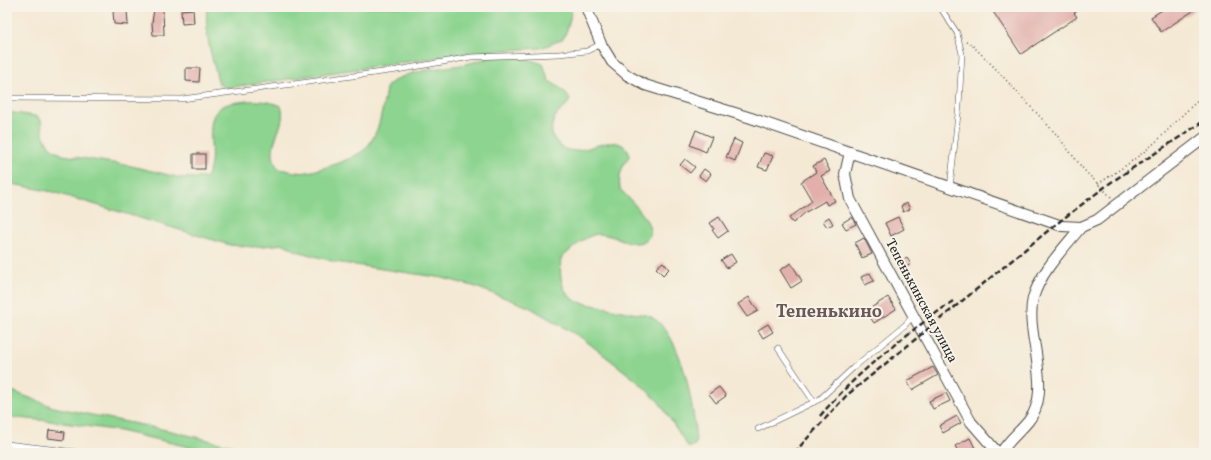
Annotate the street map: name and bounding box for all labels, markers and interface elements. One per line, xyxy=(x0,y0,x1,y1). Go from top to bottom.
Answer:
street label: Тепенькинская улица xyxy=(880,236,962,366)
district label: Тепенькино xyxy=(776,300,882,325)

